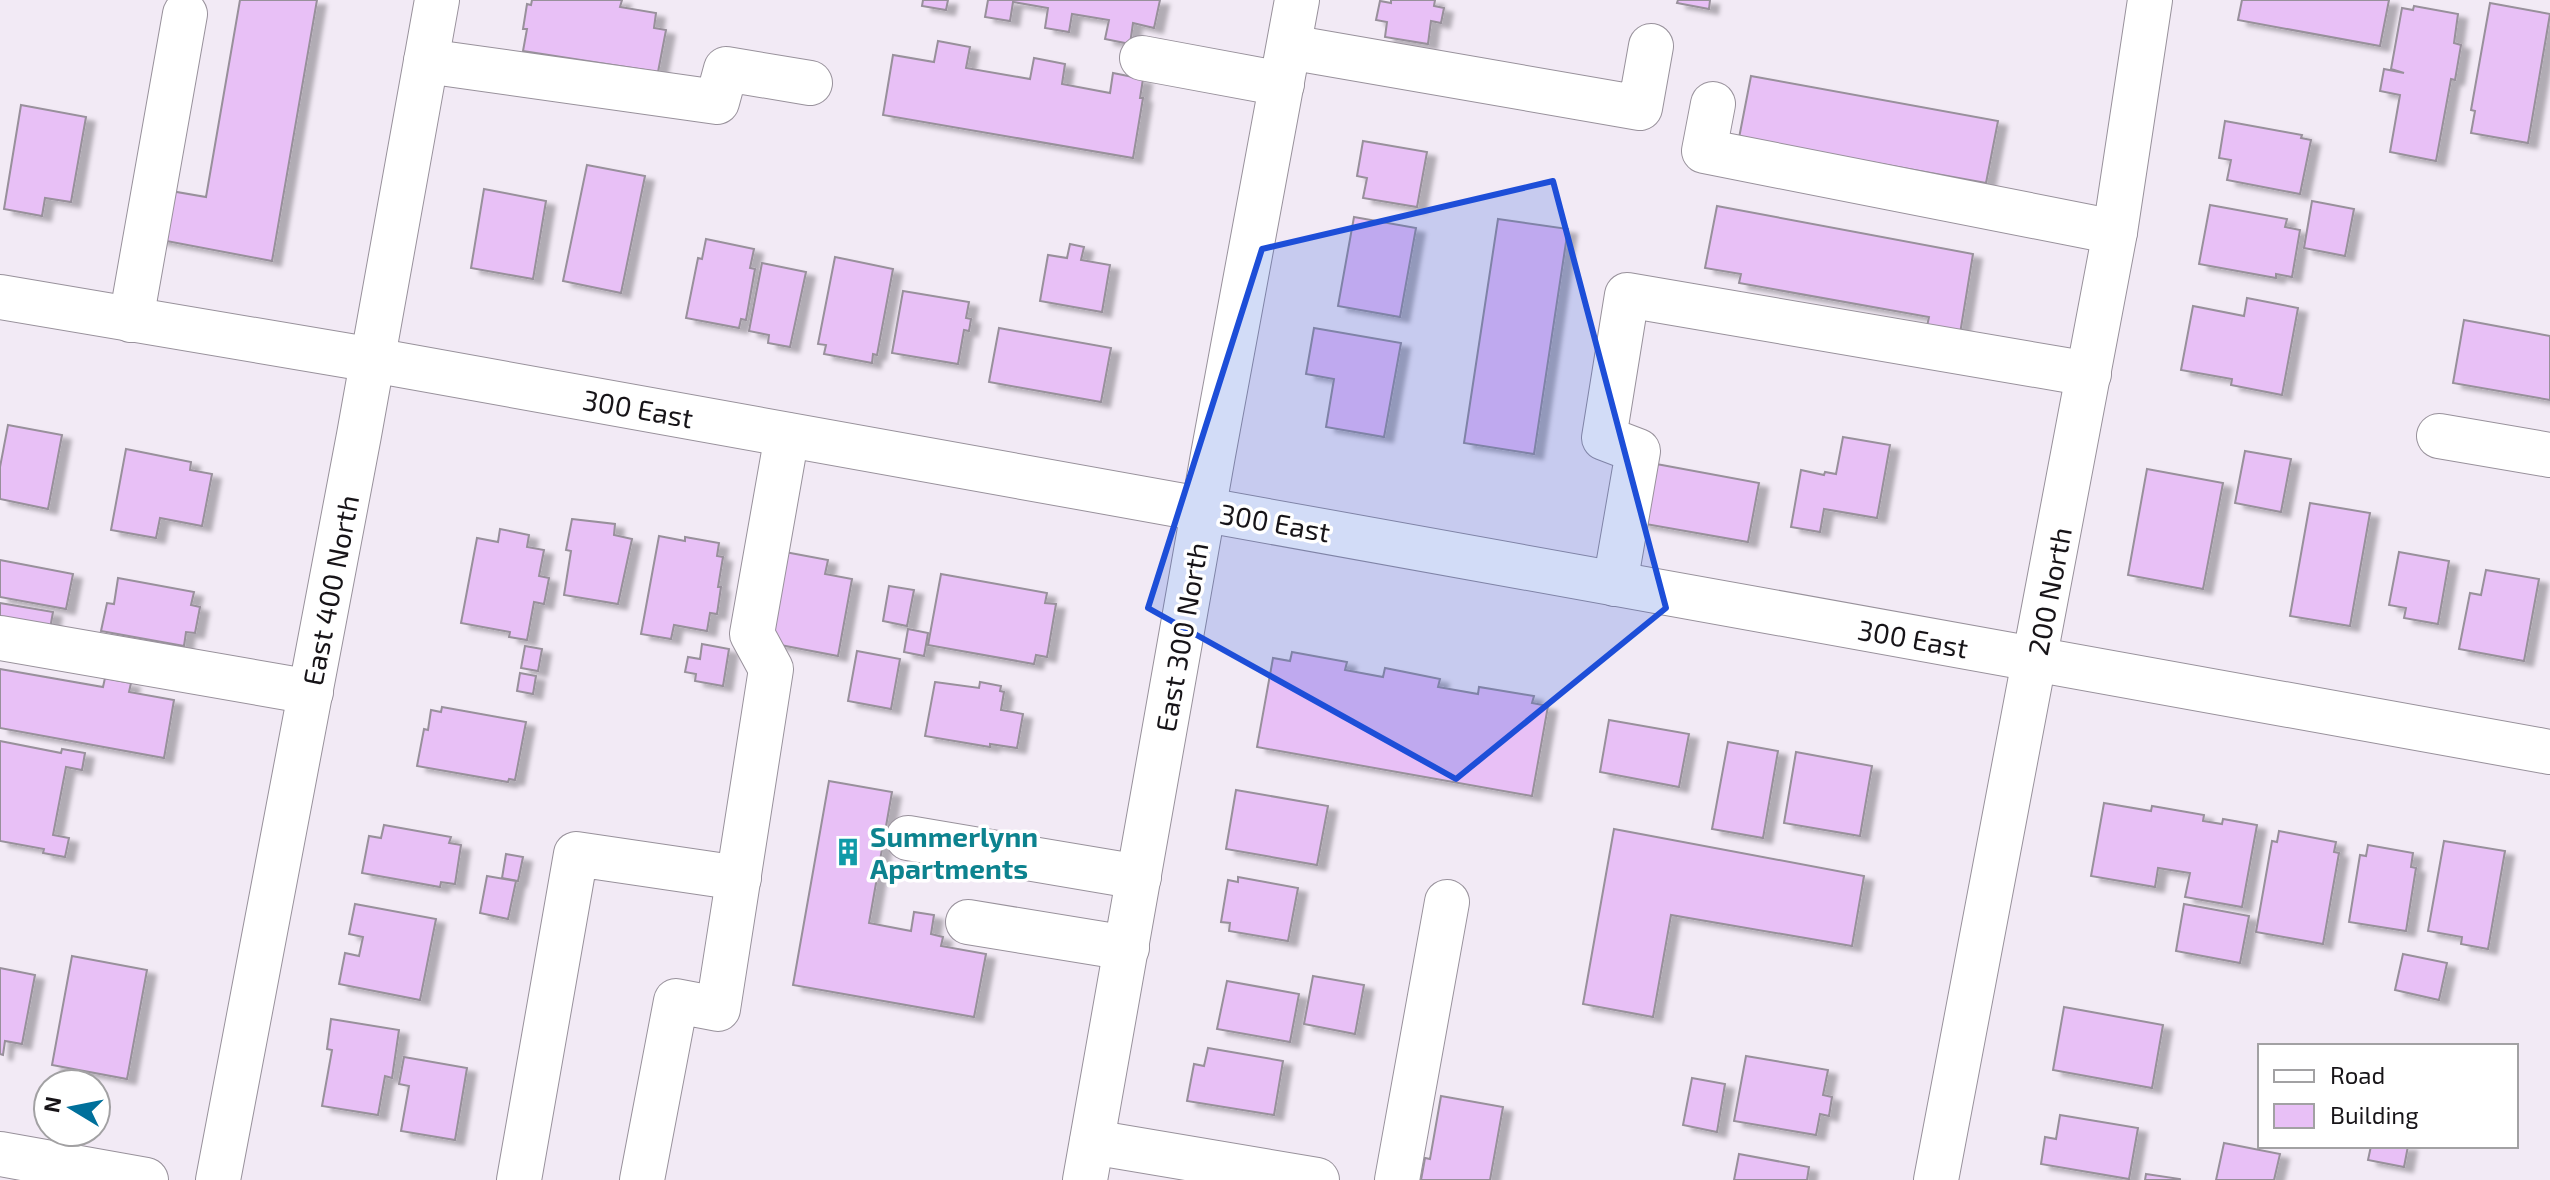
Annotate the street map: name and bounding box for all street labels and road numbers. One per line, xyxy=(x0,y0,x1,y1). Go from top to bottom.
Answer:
street label: 300 East xyxy=(580,382,696,434)
street label: East 400 North xyxy=(295,492,365,688)
street label: 300 East xyxy=(1217,496,1333,548)
street label: 200 North xyxy=(2020,524,2078,658)
street label: East 300 North xyxy=(1148,540,1214,734)
street label: 300 East xyxy=(1855,612,1971,664)

